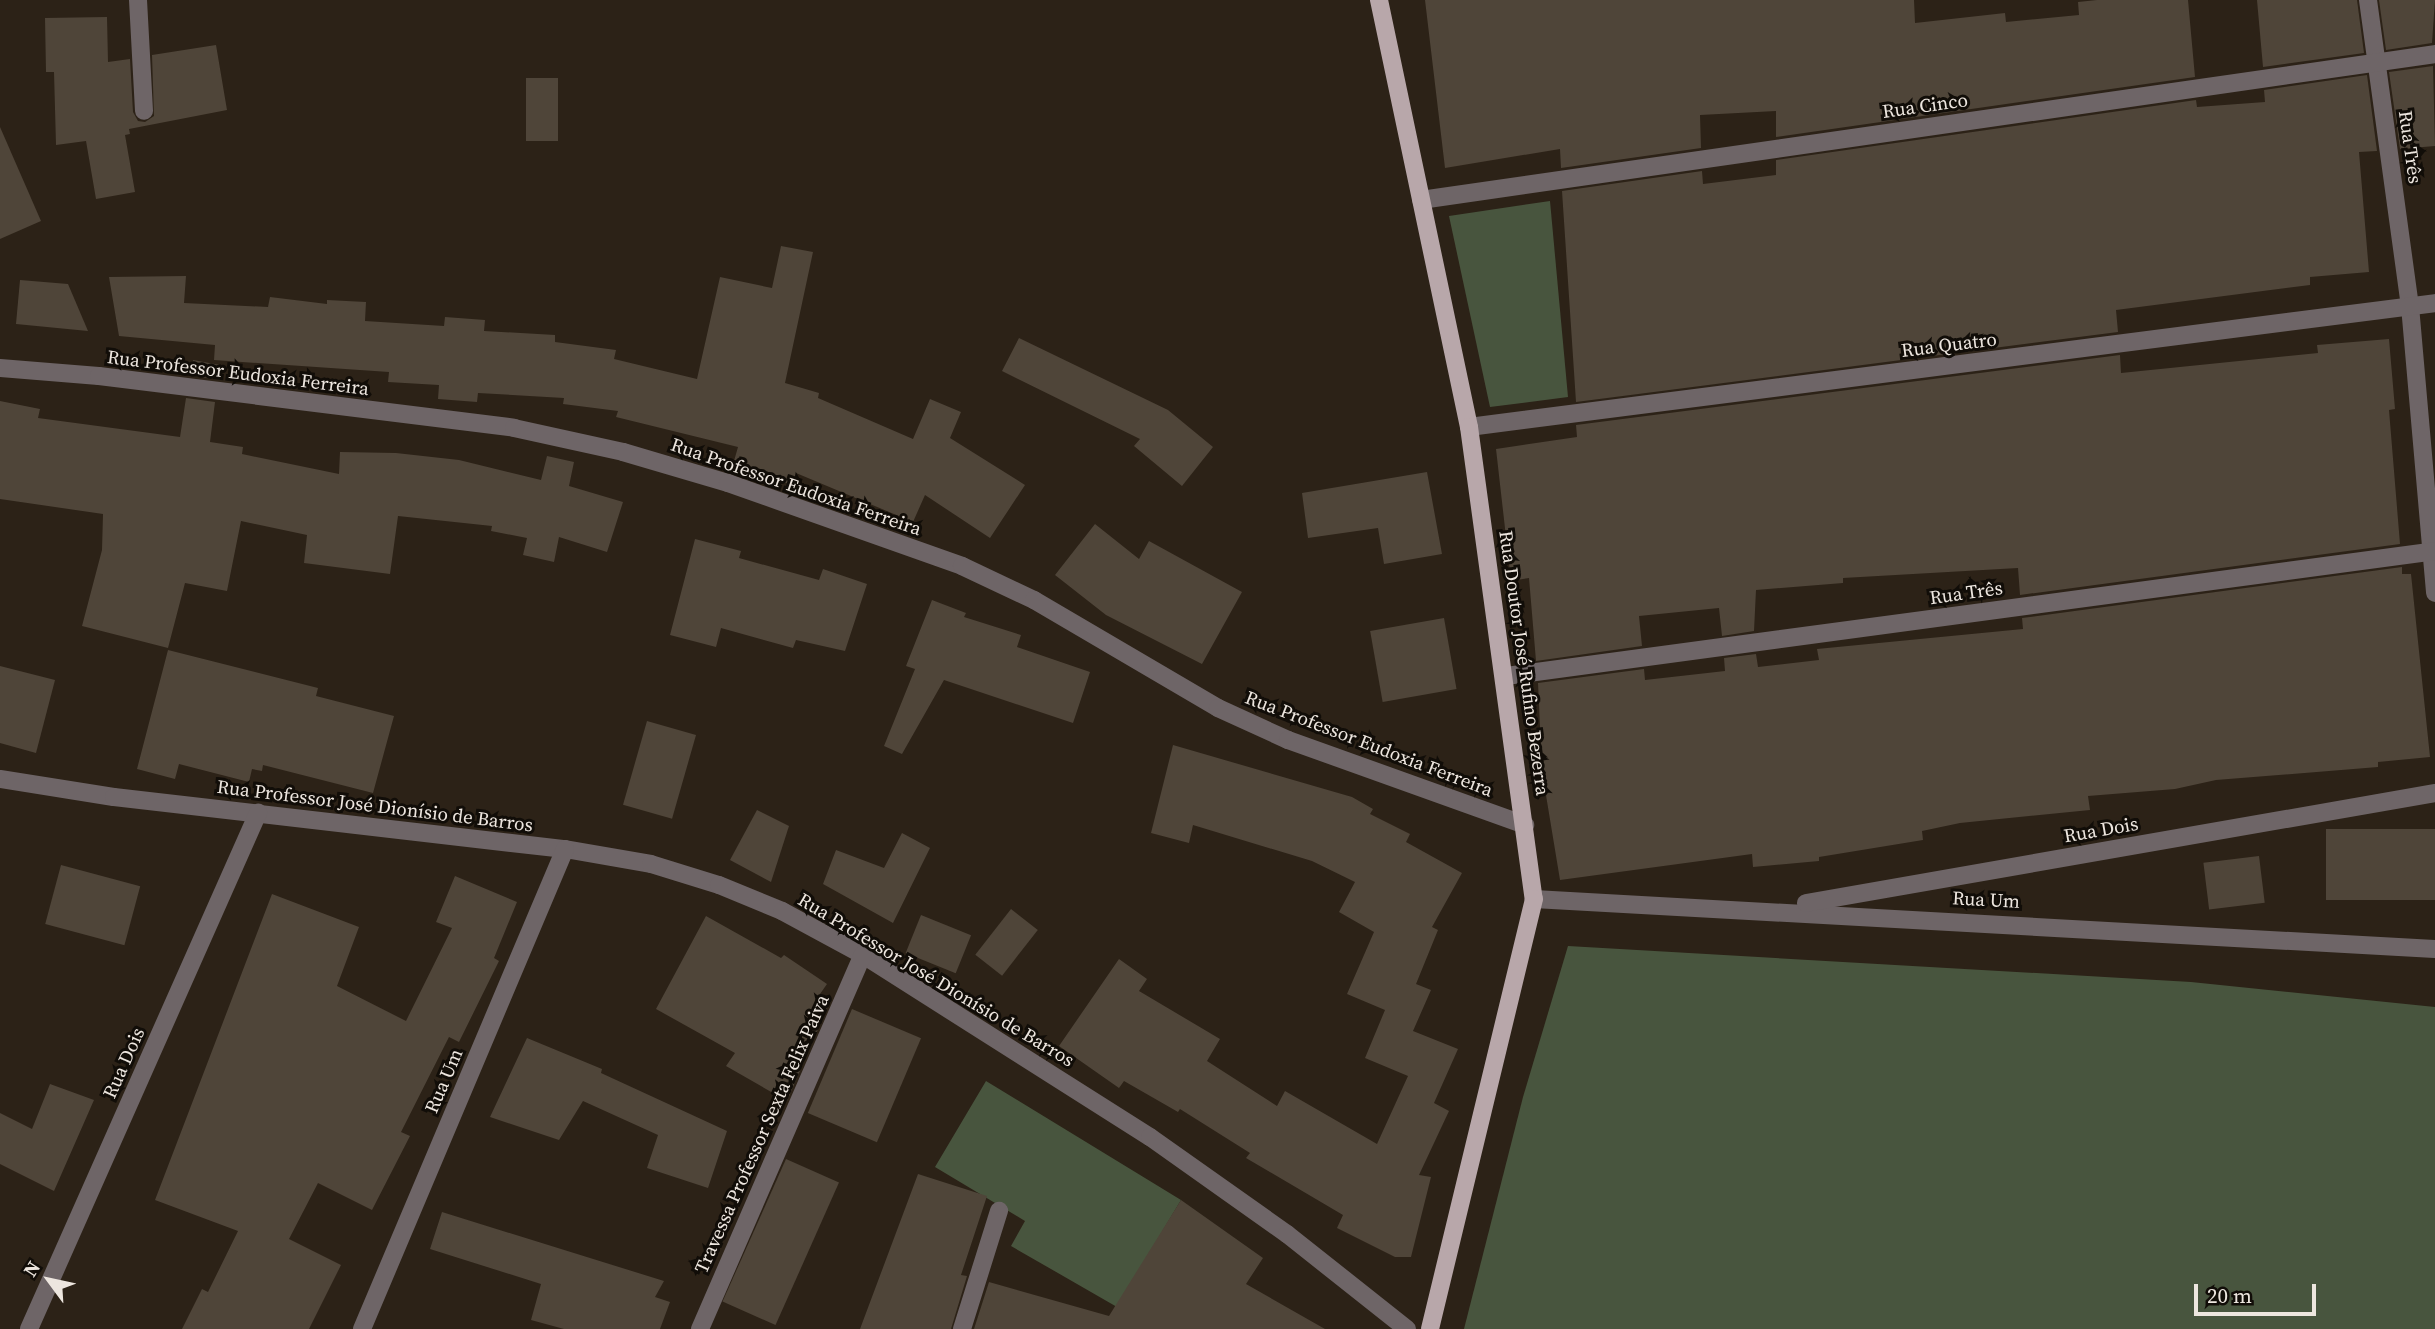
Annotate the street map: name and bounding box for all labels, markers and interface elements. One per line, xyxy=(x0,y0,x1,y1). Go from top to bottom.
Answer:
street label: Rua Cinco xyxy=(1881,89,1969,123)
street label: Rua Três xyxy=(2394,109,2426,185)
street label: Rua Quatro xyxy=(1900,328,1998,362)
street label: Rua Professor Eudoxia Ferreira xyxy=(106,346,370,400)
street label: Rua Professor Eudoxia Ferreira xyxy=(668,433,924,541)
street label: Rua Doutor José Rufino Bezerra xyxy=(1494,529,1554,797)
street label: Rua Três xyxy=(1928,577,2004,609)
street label: Rua Professor Eudoxia Ferreira xyxy=(1242,686,1496,802)
street label: Rua Professor José Dionísio de Barros xyxy=(216,775,534,837)
street label: Rua Dois xyxy=(2062,812,2140,848)
street label: Rua Um xyxy=(1952,887,2020,913)
street label: Rua Professor José Dionísio de Barros xyxy=(794,888,1078,1072)
street label: Travessa Professor Sexta Felix Paiva xyxy=(690,991,834,1277)
street label: Rua Dois xyxy=(98,1024,150,1102)
street label: Rua Um xyxy=(420,1045,468,1117)
north arrow xyxy=(14,1245,84,1315)
text: N xyxy=(17,1256,46,1281)
scale bar xyxy=(2197,1270,2320,1314)
text: 20 m xyxy=(2207,1281,2252,1310)

